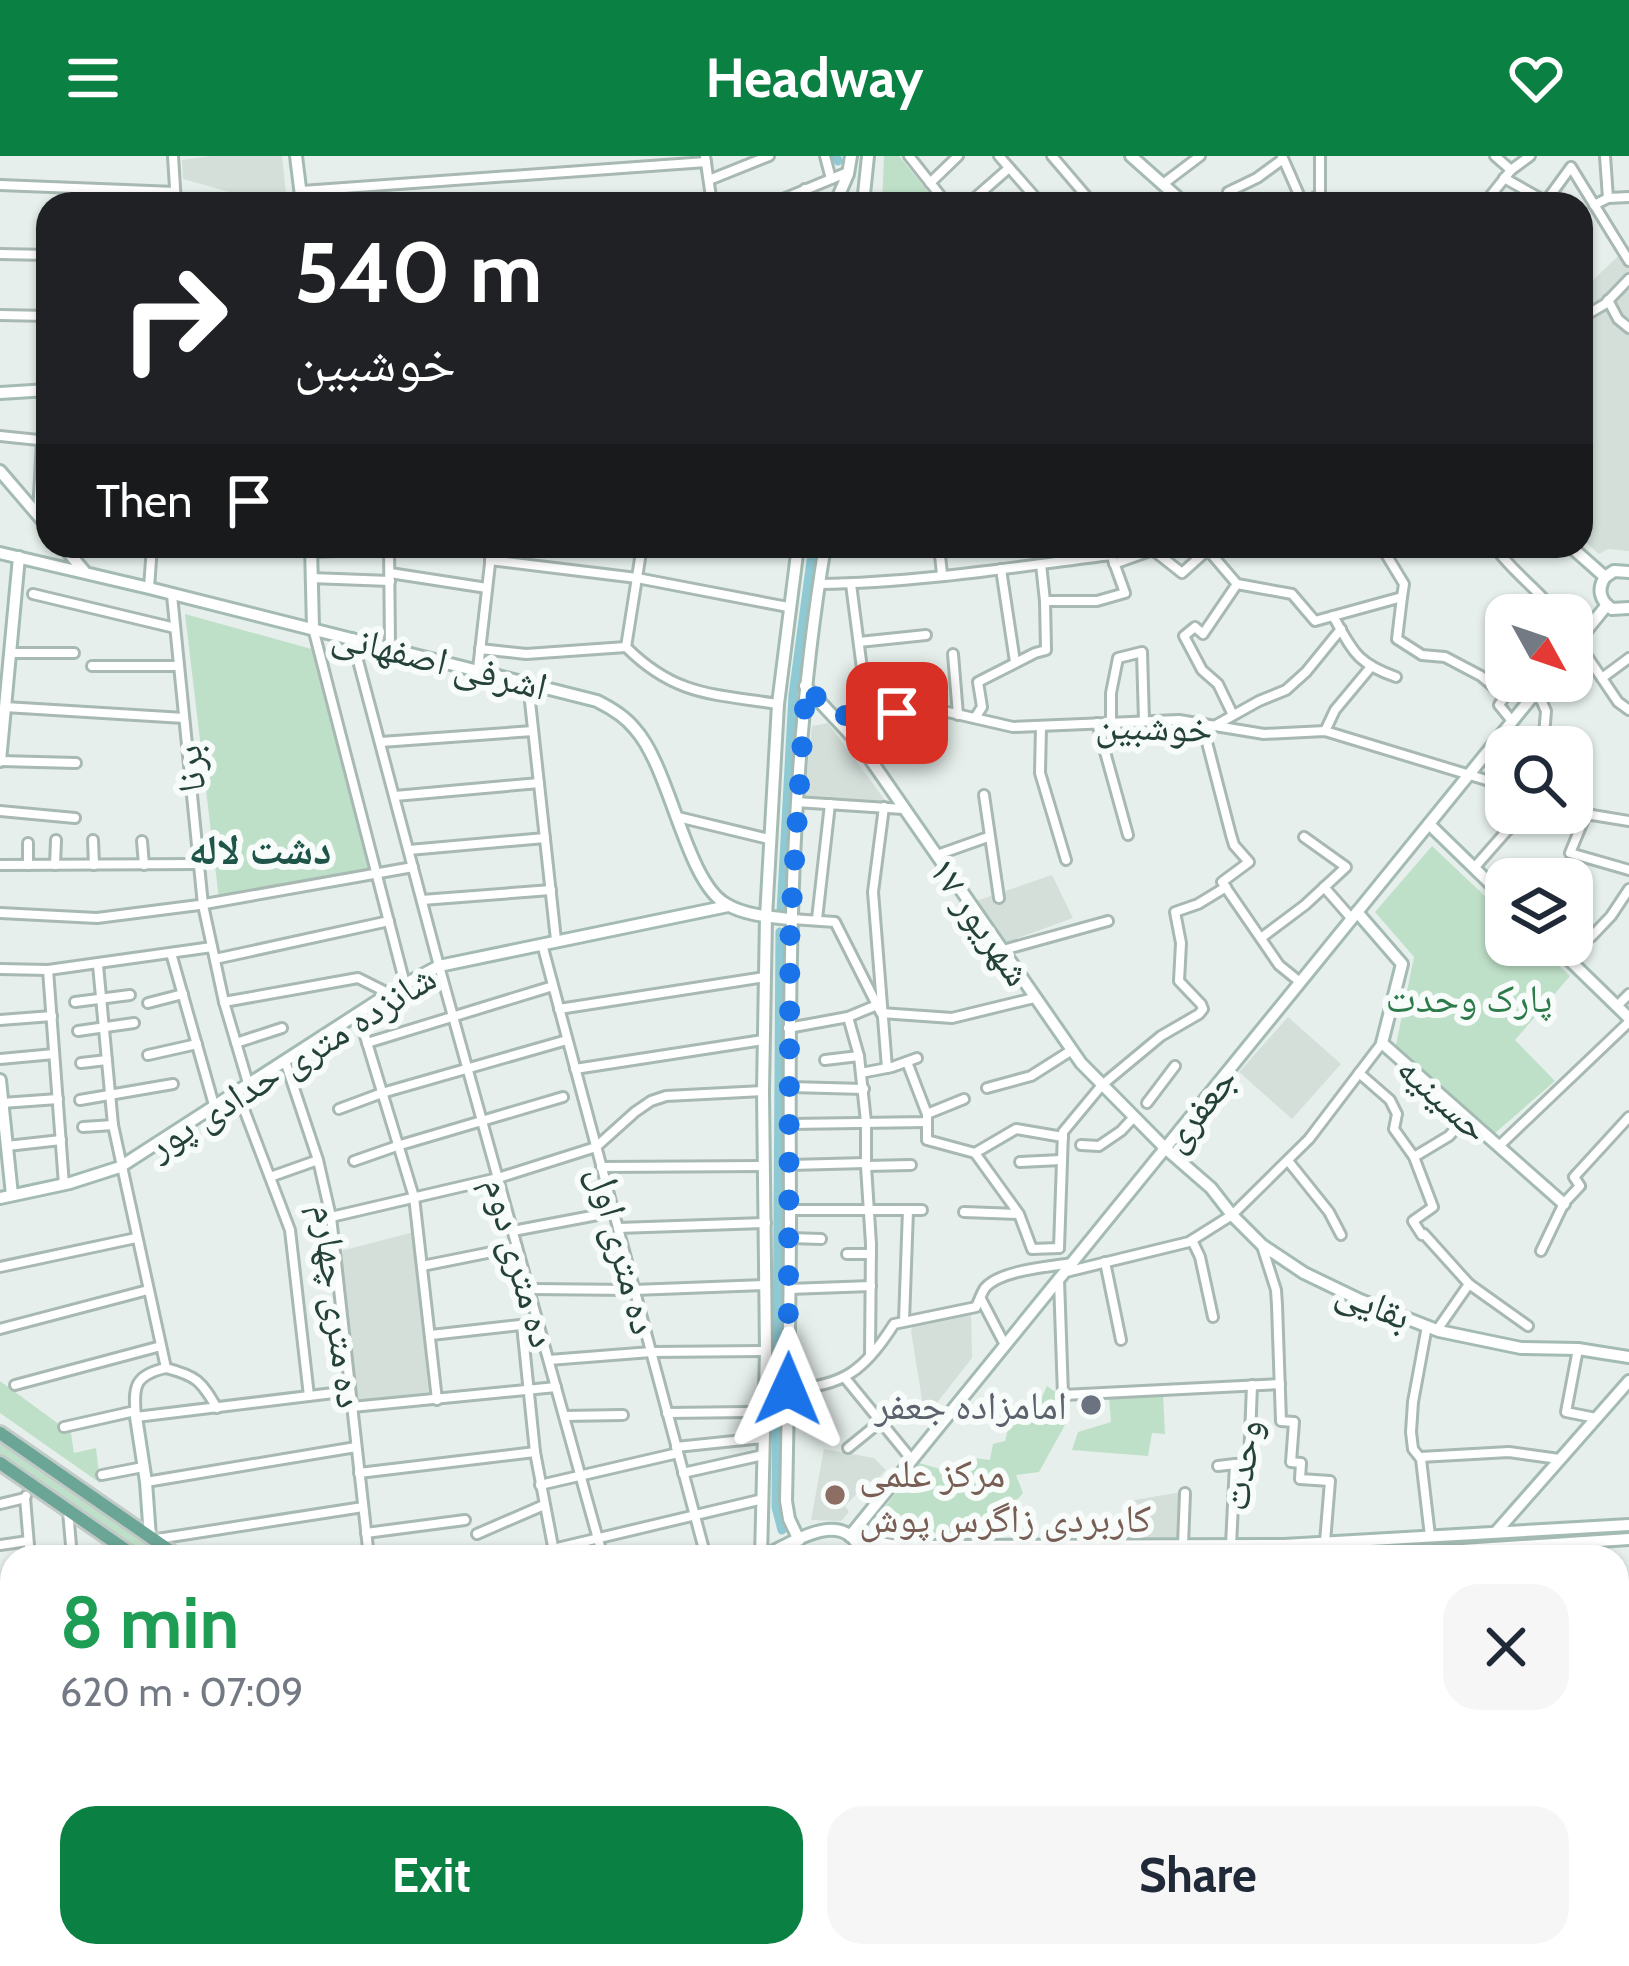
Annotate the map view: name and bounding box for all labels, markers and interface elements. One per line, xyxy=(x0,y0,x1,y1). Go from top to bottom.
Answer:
icon: menu xyxy=(60,45,126,111)
text: Headway xyxy=(706,45,923,111)
icon: heart xyxy=(1503,45,1569,111)
text: 540 m xyxy=(294,221,542,323)
icon: right xyxy=(96,240,252,396)
text: خوشبین xyxy=(294,329,456,395)
icon: arrive xyxy=(216,468,282,534)
text: Then xyxy=(96,474,192,528)
north arrow xyxy=(1485,594,1593,702)
map controls xyxy=(1485,594,1593,966)
street label: اشرفی اصفهانی xyxy=(327,610,553,711)
pin xyxy=(846,662,948,764)
icon: arrive xyxy=(864,680,930,746)
street label: خوشبین xyxy=(1095,700,1213,753)
button: search xyxy=(1485,726,1593,834)
street label: برنا xyxy=(163,743,215,795)
district label: دشت لاله xyxy=(188,823,332,875)
street label: ۱۷ شهریور xyxy=(919,847,1043,995)
button: layers xyxy=(1485,858,1593,966)
street label: شانزده متری حدادی پور xyxy=(137,953,444,1170)
park label: پارک وحدت xyxy=(1386,974,1552,1022)
street label: حسینیه xyxy=(1388,1044,1500,1152)
street label: جعفری xyxy=(1149,1056,1247,1160)
street label: ده متری اول xyxy=(579,1161,669,1339)
street label: ده متری دوم xyxy=(471,1171,568,1353)
street label: ده متری چهارم xyxy=(300,1201,375,1411)
street label: بقایی xyxy=(1329,1266,1418,1341)
position arrow xyxy=(725,1326,851,1452)
place label: امامزاده جعفر xyxy=(874,1381,1067,1429)
marker: امامزاده جعفر xyxy=(1078,1392,1104,1418)
street label: وحدت xyxy=(1210,1416,1272,1514)
place label: مرکز علمی کاربردی زاگرس پوش xyxy=(859,1449,1151,1543)
marker: مرکز علمی کاربردی زاگرس پوش xyxy=(822,1482,848,1508)
text: 8 min xyxy=(60,1579,239,1666)
button: close xyxy=(1443,1584,1569,1710)
text: 620 m · 07:09 xyxy=(60,1668,304,1716)
button: Exit xyxy=(60,1806,803,1944)
button: Share xyxy=(827,1806,1569,1944)

